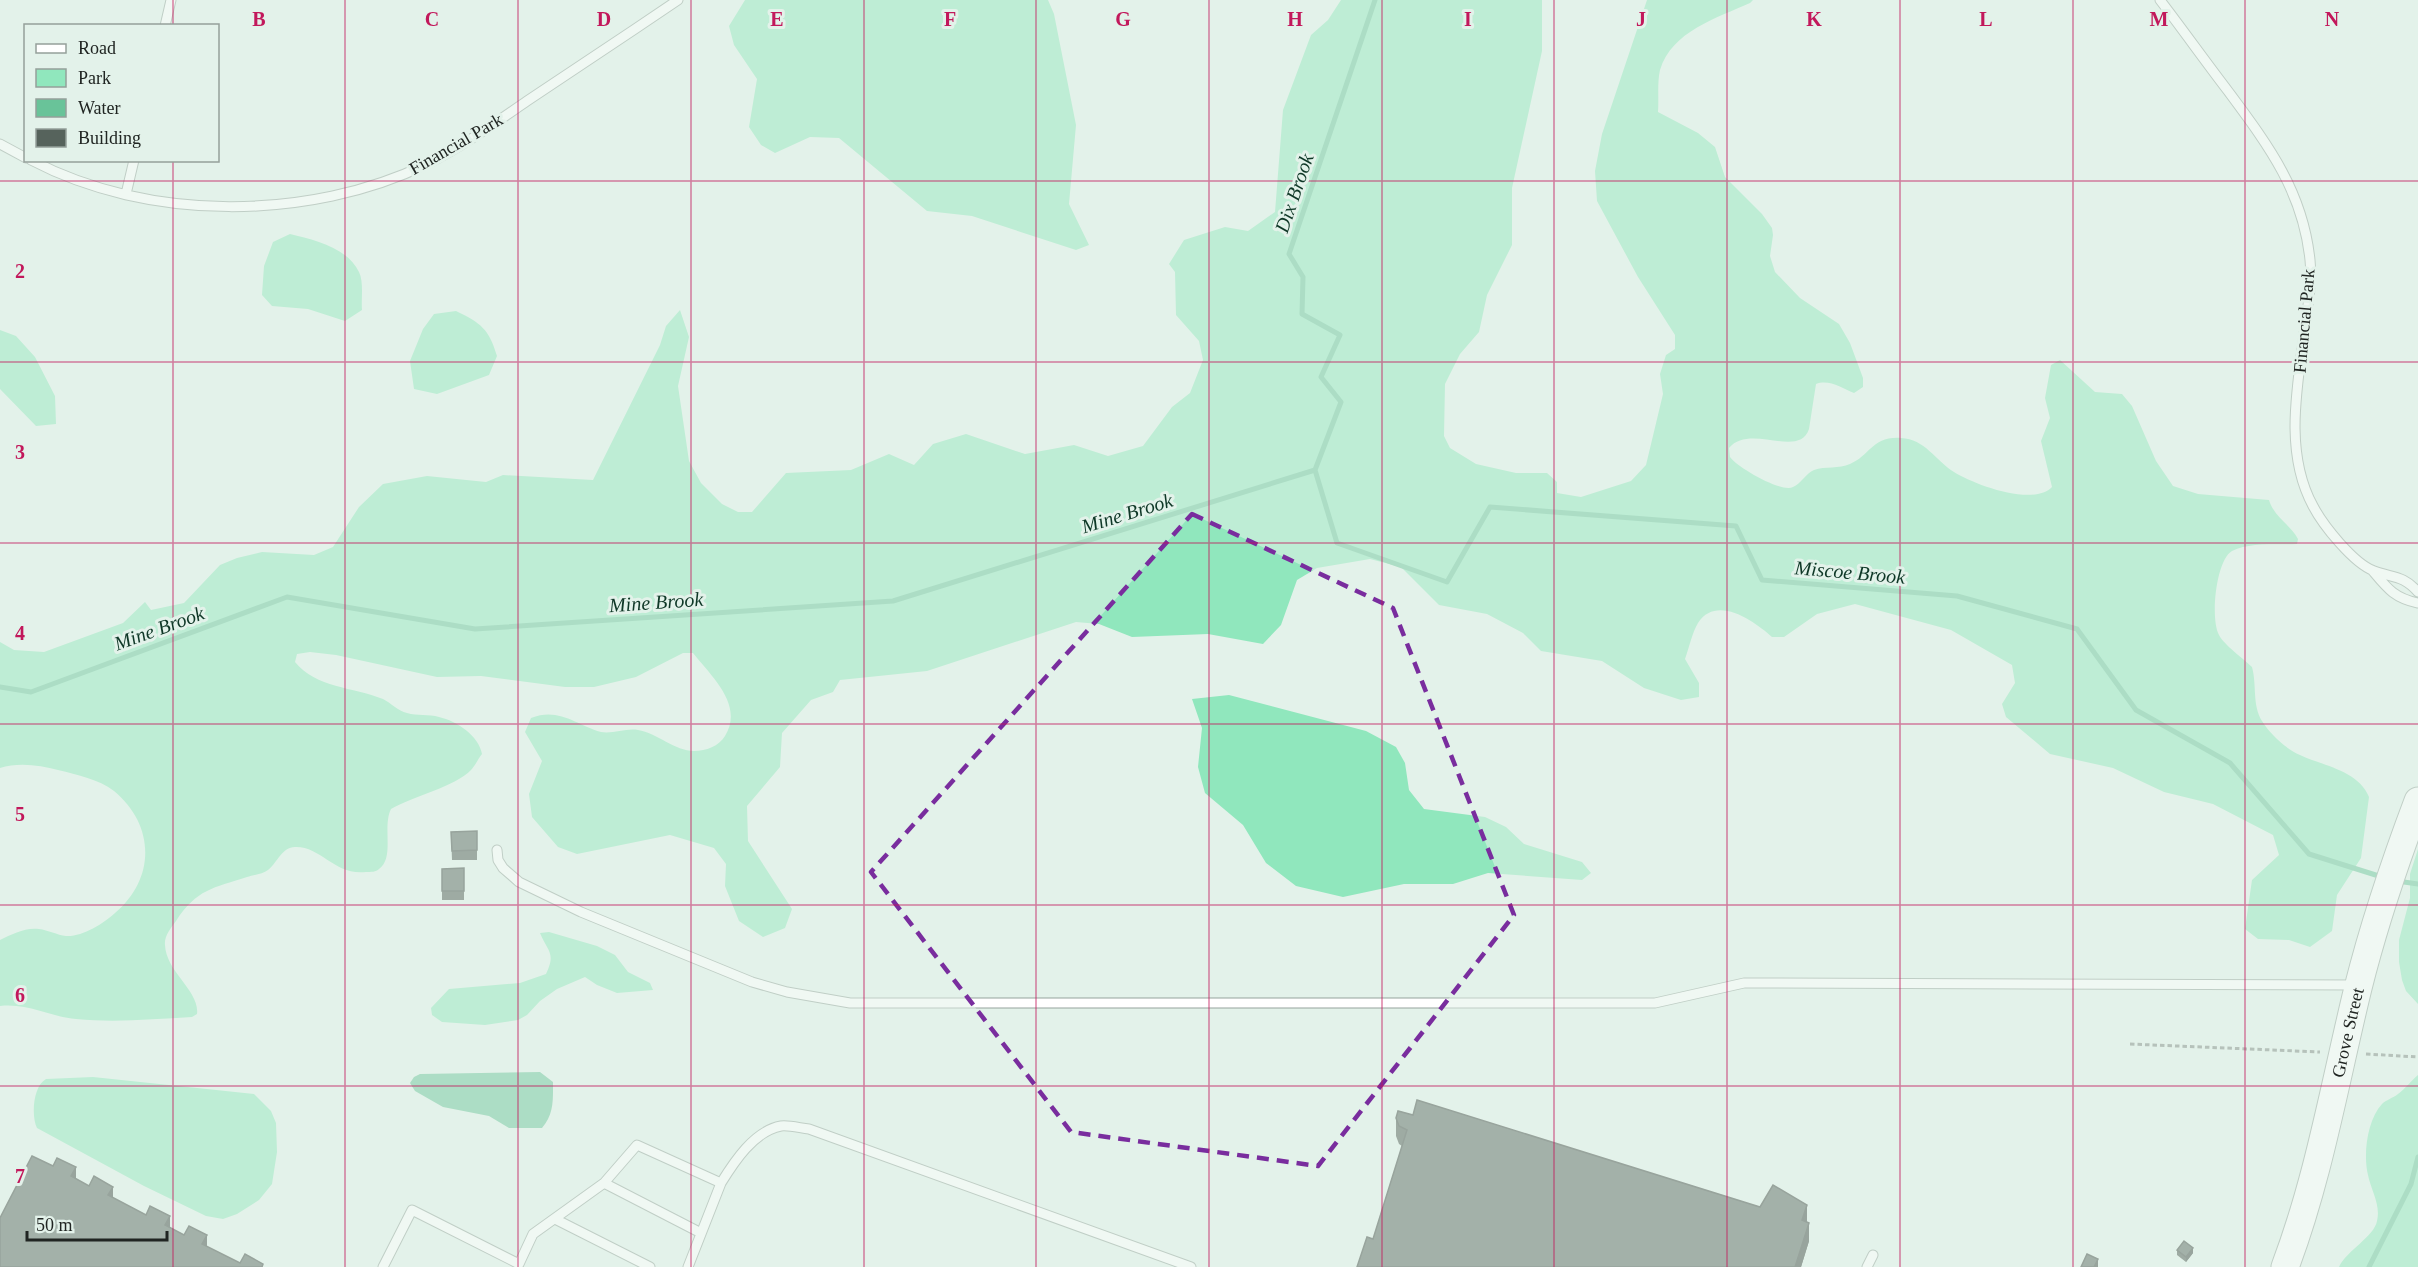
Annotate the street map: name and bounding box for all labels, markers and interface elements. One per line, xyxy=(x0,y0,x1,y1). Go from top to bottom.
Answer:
text: B xyxy=(252,8,266,30)
text: C xyxy=(425,8,439,30)
text: D xyxy=(597,8,611,30)
text: E xyxy=(770,8,784,30)
text: F xyxy=(944,8,956,30)
text: G xyxy=(1115,8,1131,30)
text: H xyxy=(1287,8,1303,30)
text: I xyxy=(1464,8,1472,30)
text: J xyxy=(1636,8,1646,30)
text: K xyxy=(1806,8,1822,30)
text: L xyxy=(1979,8,1993,30)
text: M xyxy=(2150,8,2169,30)
text: N xyxy=(2325,8,2340,30)
legend xyxy=(24,24,219,162)
text: Road xyxy=(78,38,116,58)
text: Park xyxy=(78,68,111,88)
text: Water xyxy=(78,98,121,118)
street label: Financial Park xyxy=(406,109,506,179)
text: Building xyxy=(78,128,141,148)
water label: Dix Brook xyxy=(1270,150,1318,236)
text: 2 xyxy=(15,260,25,282)
street label: Financial Park xyxy=(2289,268,2319,374)
text: 3 xyxy=(15,441,25,463)
water label: Mine Brook xyxy=(1078,488,1176,538)
water label: Miscoe Brook xyxy=(1793,556,1907,588)
water label: Mine Brook xyxy=(607,588,705,616)
water label: Mine Brook xyxy=(110,601,208,655)
text: 4 xyxy=(15,622,25,644)
text: 5 xyxy=(15,803,25,825)
text: 6 xyxy=(15,984,25,1006)
street label: Grove Street xyxy=(2328,985,2368,1079)
text: 7 xyxy=(15,1165,25,1187)
scale bar xyxy=(27,1204,166,1242)
text: 50 m xyxy=(36,1215,73,1235)

